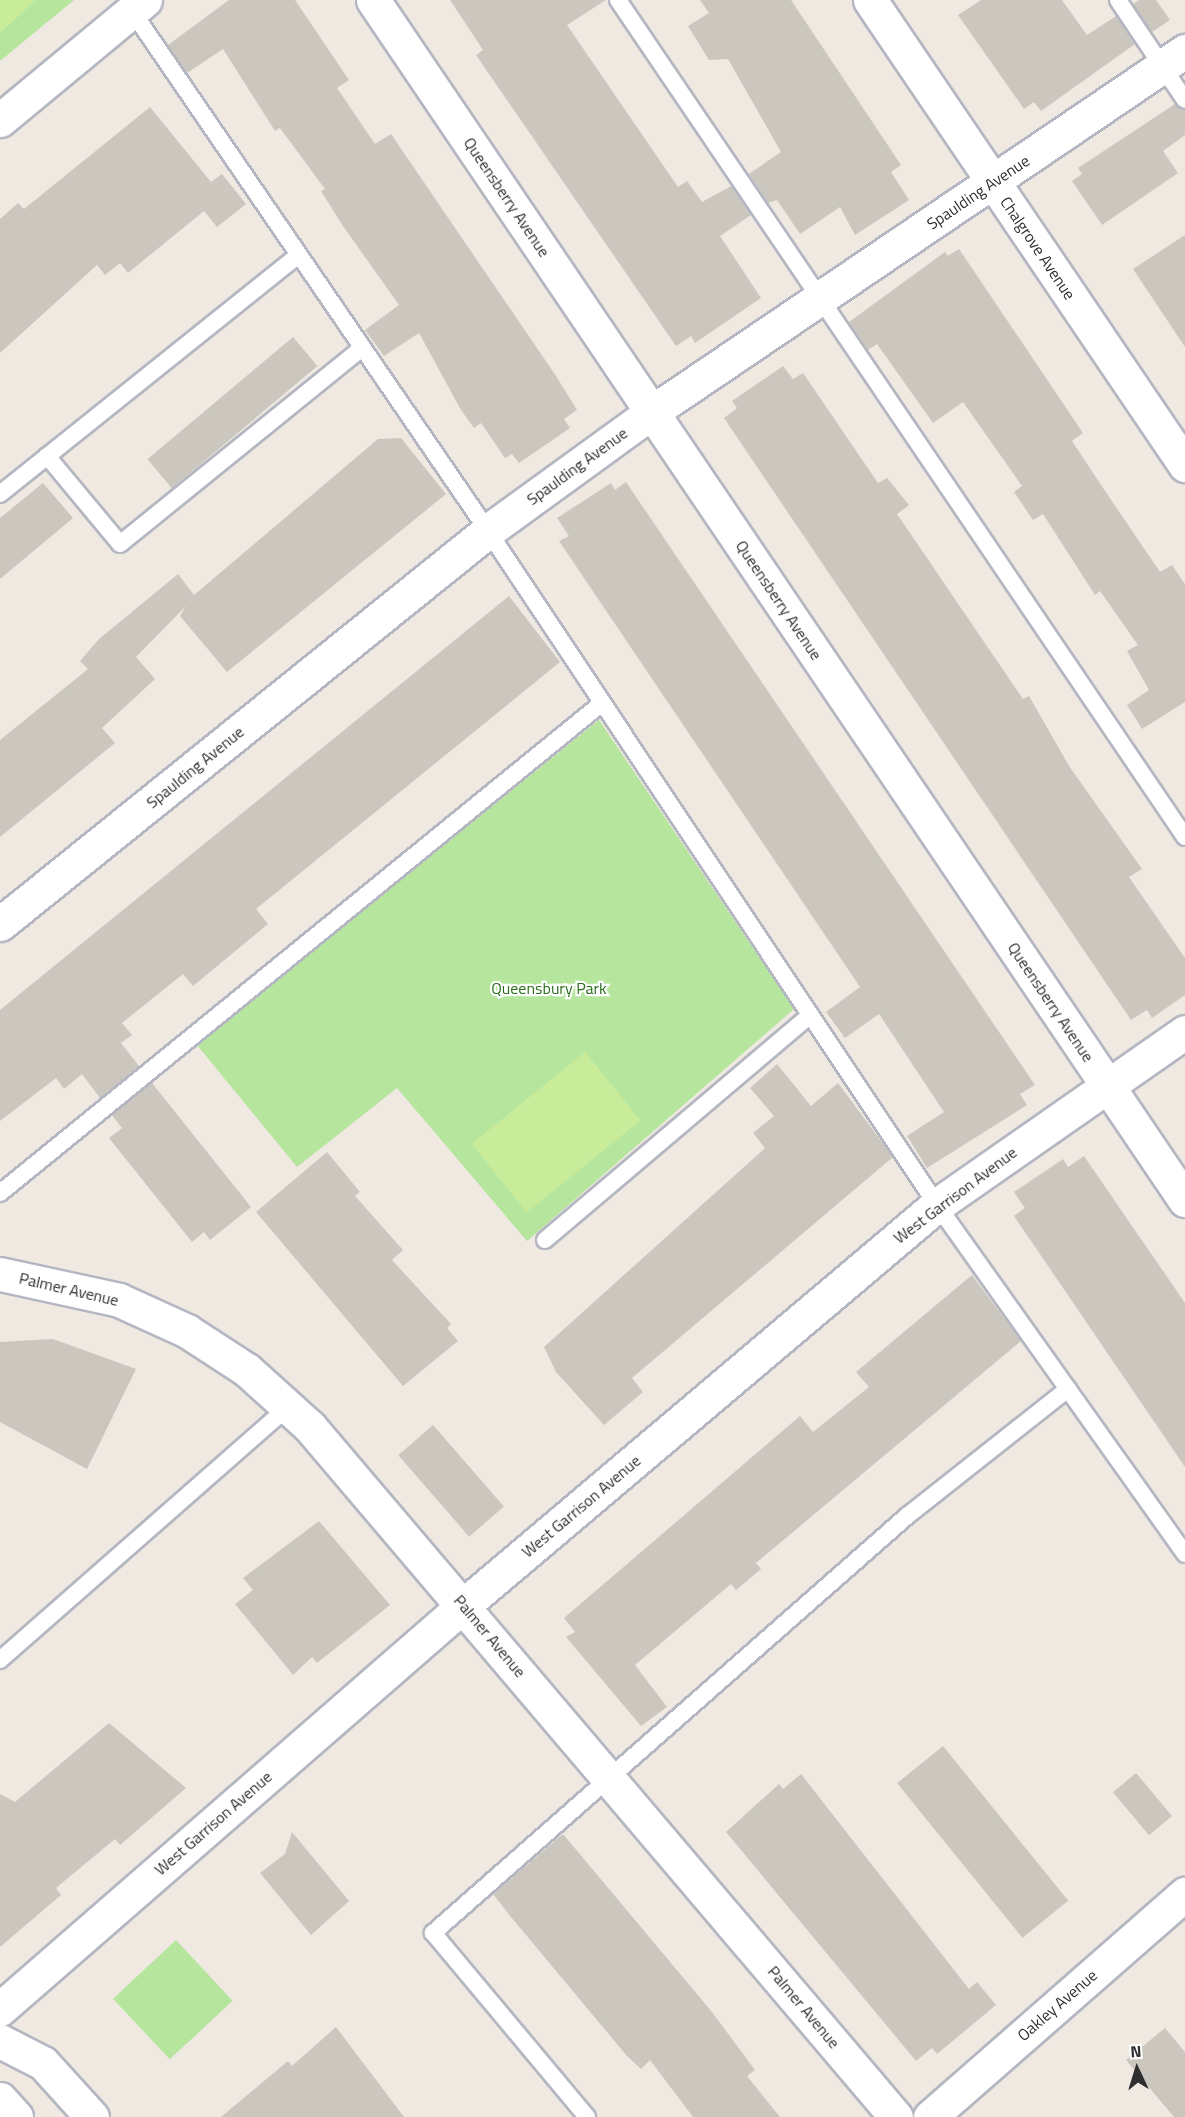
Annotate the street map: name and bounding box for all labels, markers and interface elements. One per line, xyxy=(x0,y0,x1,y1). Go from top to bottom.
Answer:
street label: Queensberry Avenue xyxy=(460,134,554,260)
street label: Spaulding Avenue xyxy=(923,151,1033,233)
street label: Chalgrove Avenue xyxy=(996,193,1080,303)
street label: Spaulding Avenue xyxy=(523,423,631,509)
street label: Queensberry Avenue xyxy=(732,537,826,663)
street label: Spaulding Avenue xyxy=(142,722,248,812)
street label: Queensberry Avenue xyxy=(1004,939,1098,1065)
park label: Queensbury Park xyxy=(491,978,607,998)
street label: West Garrison Avenue xyxy=(890,1142,1020,1248)
street label: Palmer Avenue xyxy=(17,1268,121,1310)
street label: West Garrison Avenue xyxy=(518,1451,644,1561)
street label: Palmer Avenue xyxy=(450,1591,530,1681)
street label: West Garrison Avenue xyxy=(150,1767,276,1879)
street label: Palmer Avenue xyxy=(764,1962,844,2052)
street label: Oakley Avenue xyxy=(1013,1965,1101,2045)
north arrow xyxy=(1107,2039,1167,2099)
text: N xyxy=(1129,2039,1142,2063)

